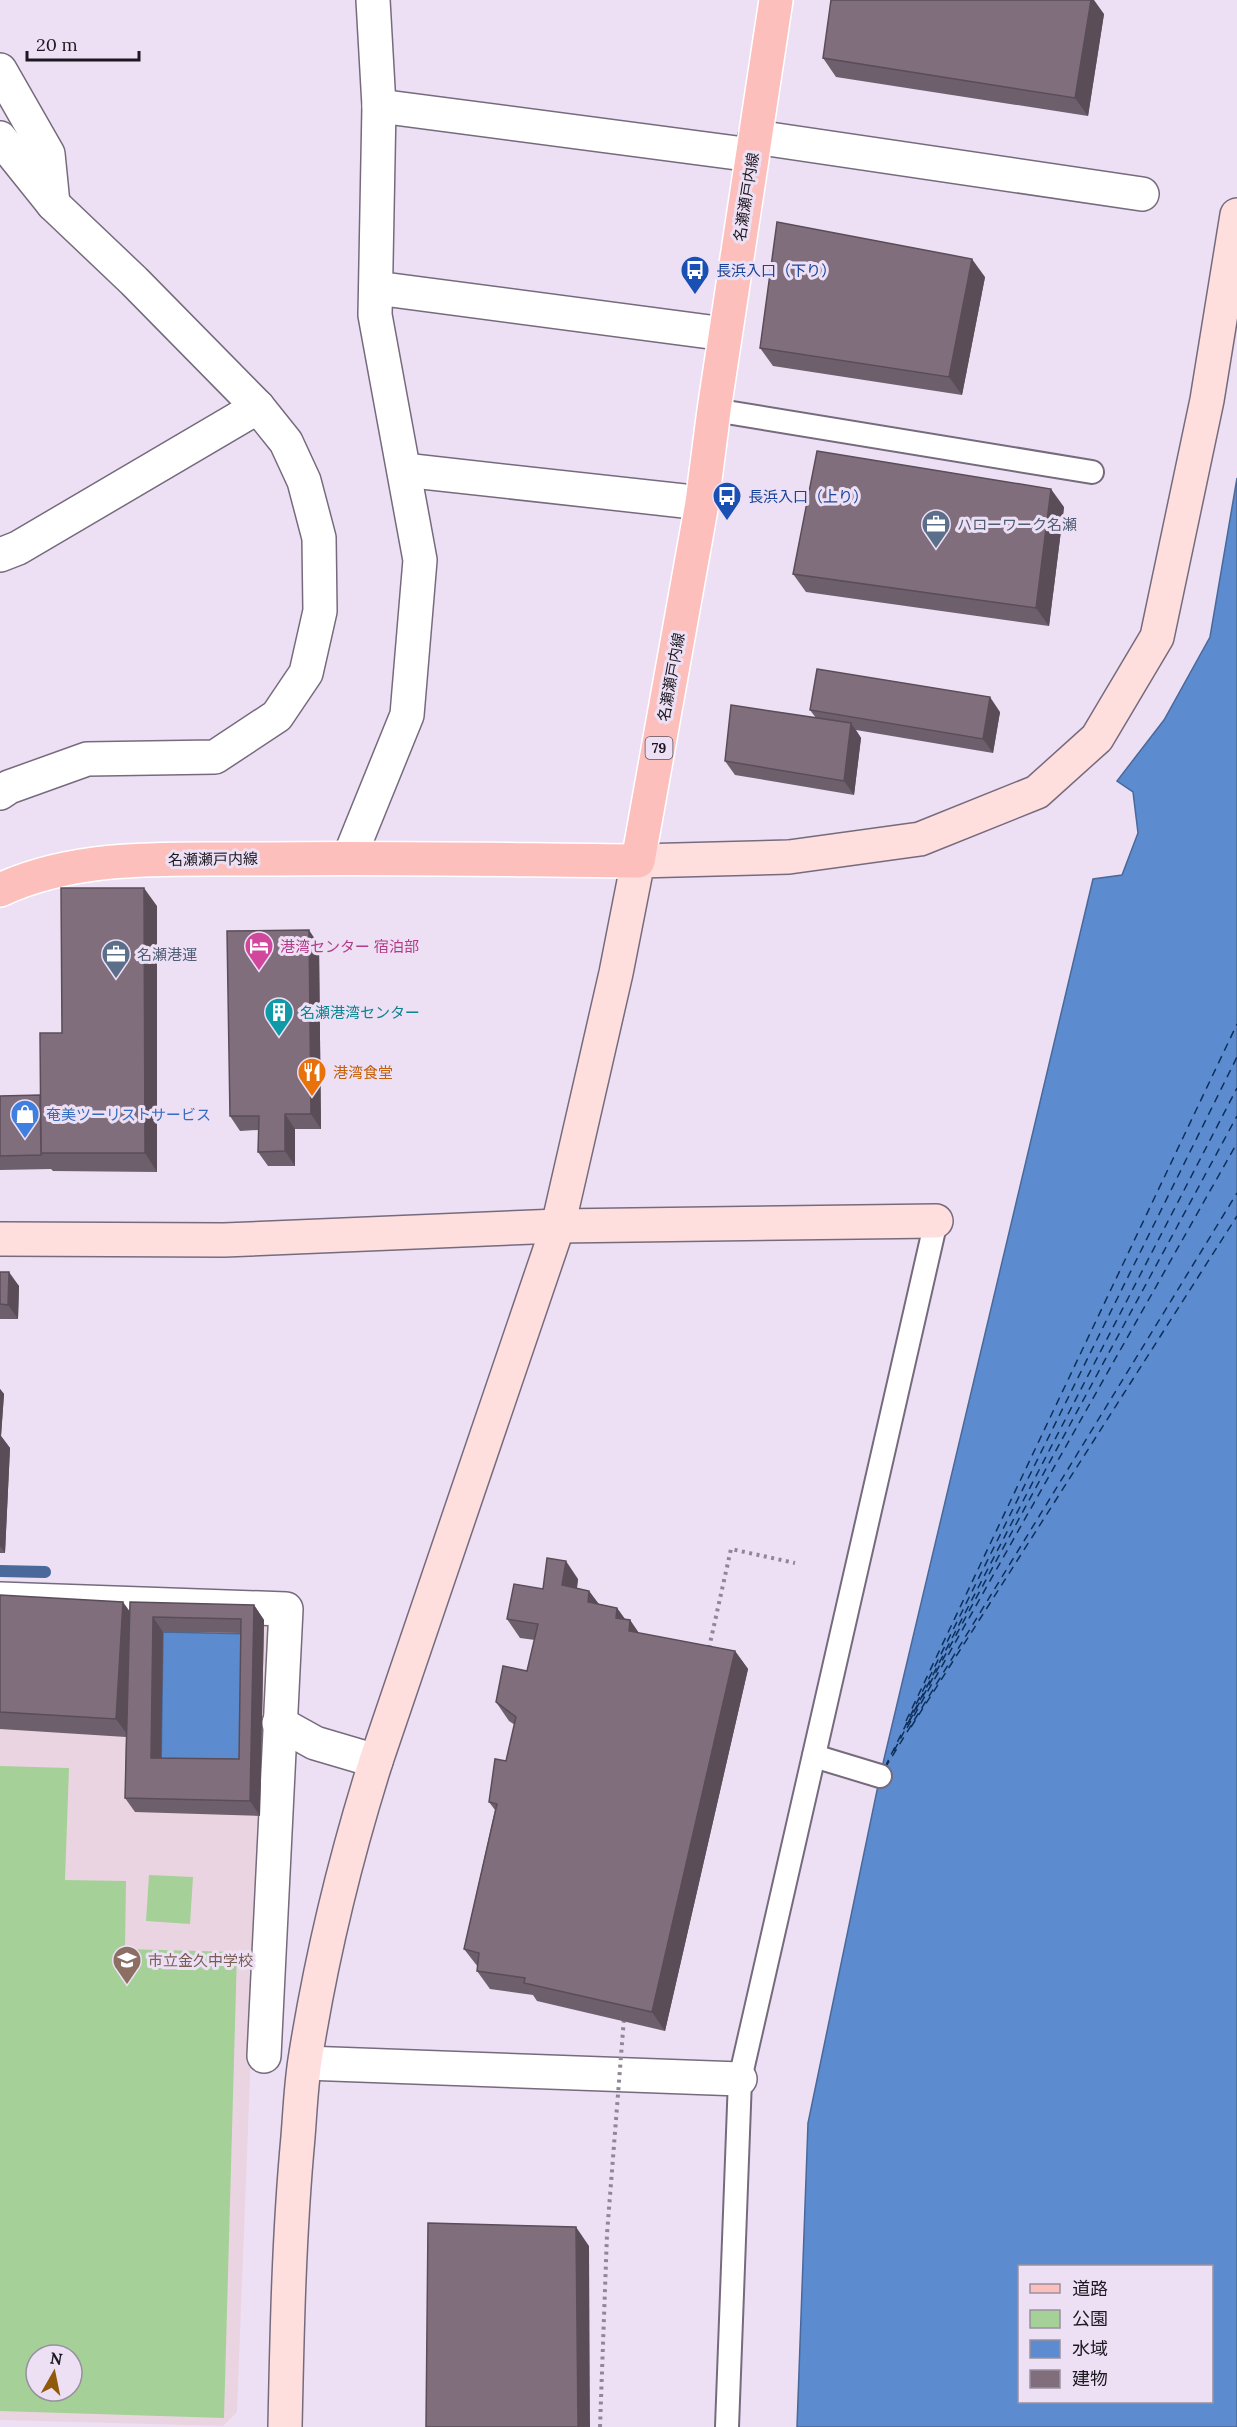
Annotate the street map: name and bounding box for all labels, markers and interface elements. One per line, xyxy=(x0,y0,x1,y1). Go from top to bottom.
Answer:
scale bar xyxy=(27,24,140,62)
text: 20 m xyxy=(36,33,78,56)
street label: 名瀬瀬戸内線 xyxy=(730,151,762,243)
bus stop icon: 長浜入口（下り） xyxy=(679,254,711,296)
place label: 長浜入口（下り） xyxy=(716,261,836,280)
bus stop icon: 長浜入口（上り） xyxy=(711,480,743,522)
place label: 長浜入口（上り） xyxy=(748,487,868,506)
office icon: ハローワーク名瀬 xyxy=(920,508,952,550)
place label: ハローワーク名瀬 xyxy=(957,515,1077,534)
street label: 名瀬瀬戸内線 xyxy=(654,631,688,723)
road number: 79 xyxy=(646,737,672,759)
street label: 名瀬瀬戸内線 xyxy=(168,849,258,869)
hotel icon: 港湾センター 宿泊部 xyxy=(243,930,275,972)
place label: 港湾センター 宿泊部 xyxy=(280,937,419,956)
office icon: 名瀬港運 xyxy=(100,938,132,980)
place label: 名瀬港運 xyxy=(137,945,197,964)
building icon: 名瀬港湾センター xyxy=(263,996,295,1038)
place label: 名瀬港湾センター xyxy=(300,1003,420,1022)
restaurant icon: 港湾食堂 xyxy=(296,1056,328,1098)
place label: 港湾食堂 xyxy=(333,1063,393,1082)
shop icon: 奄美ツーリストサービス xyxy=(9,1098,41,1140)
place label: 奄美ツーリストサービス xyxy=(46,1105,211,1124)
school or university icon: 市立金久中学校 xyxy=(111,1944,143,1986)
place label: 市立金久中学校 xyxy=(148,1951,253,1970)
legend xyxy=(1018,2265,1213,2403)
text: 道路 xyxy=(1072,2277,1108,2300)
text: 公園 xyxy=(1072,2307,1108,2330)
text: 水域 xyxy=(1072,2337,1108,2360)
north arrow xyxy=(24,2343,84,2403)
text: N xyxy=(49,2347,64,2369)
text: 建物 xyxy=(1072,2367,1108,2390)

